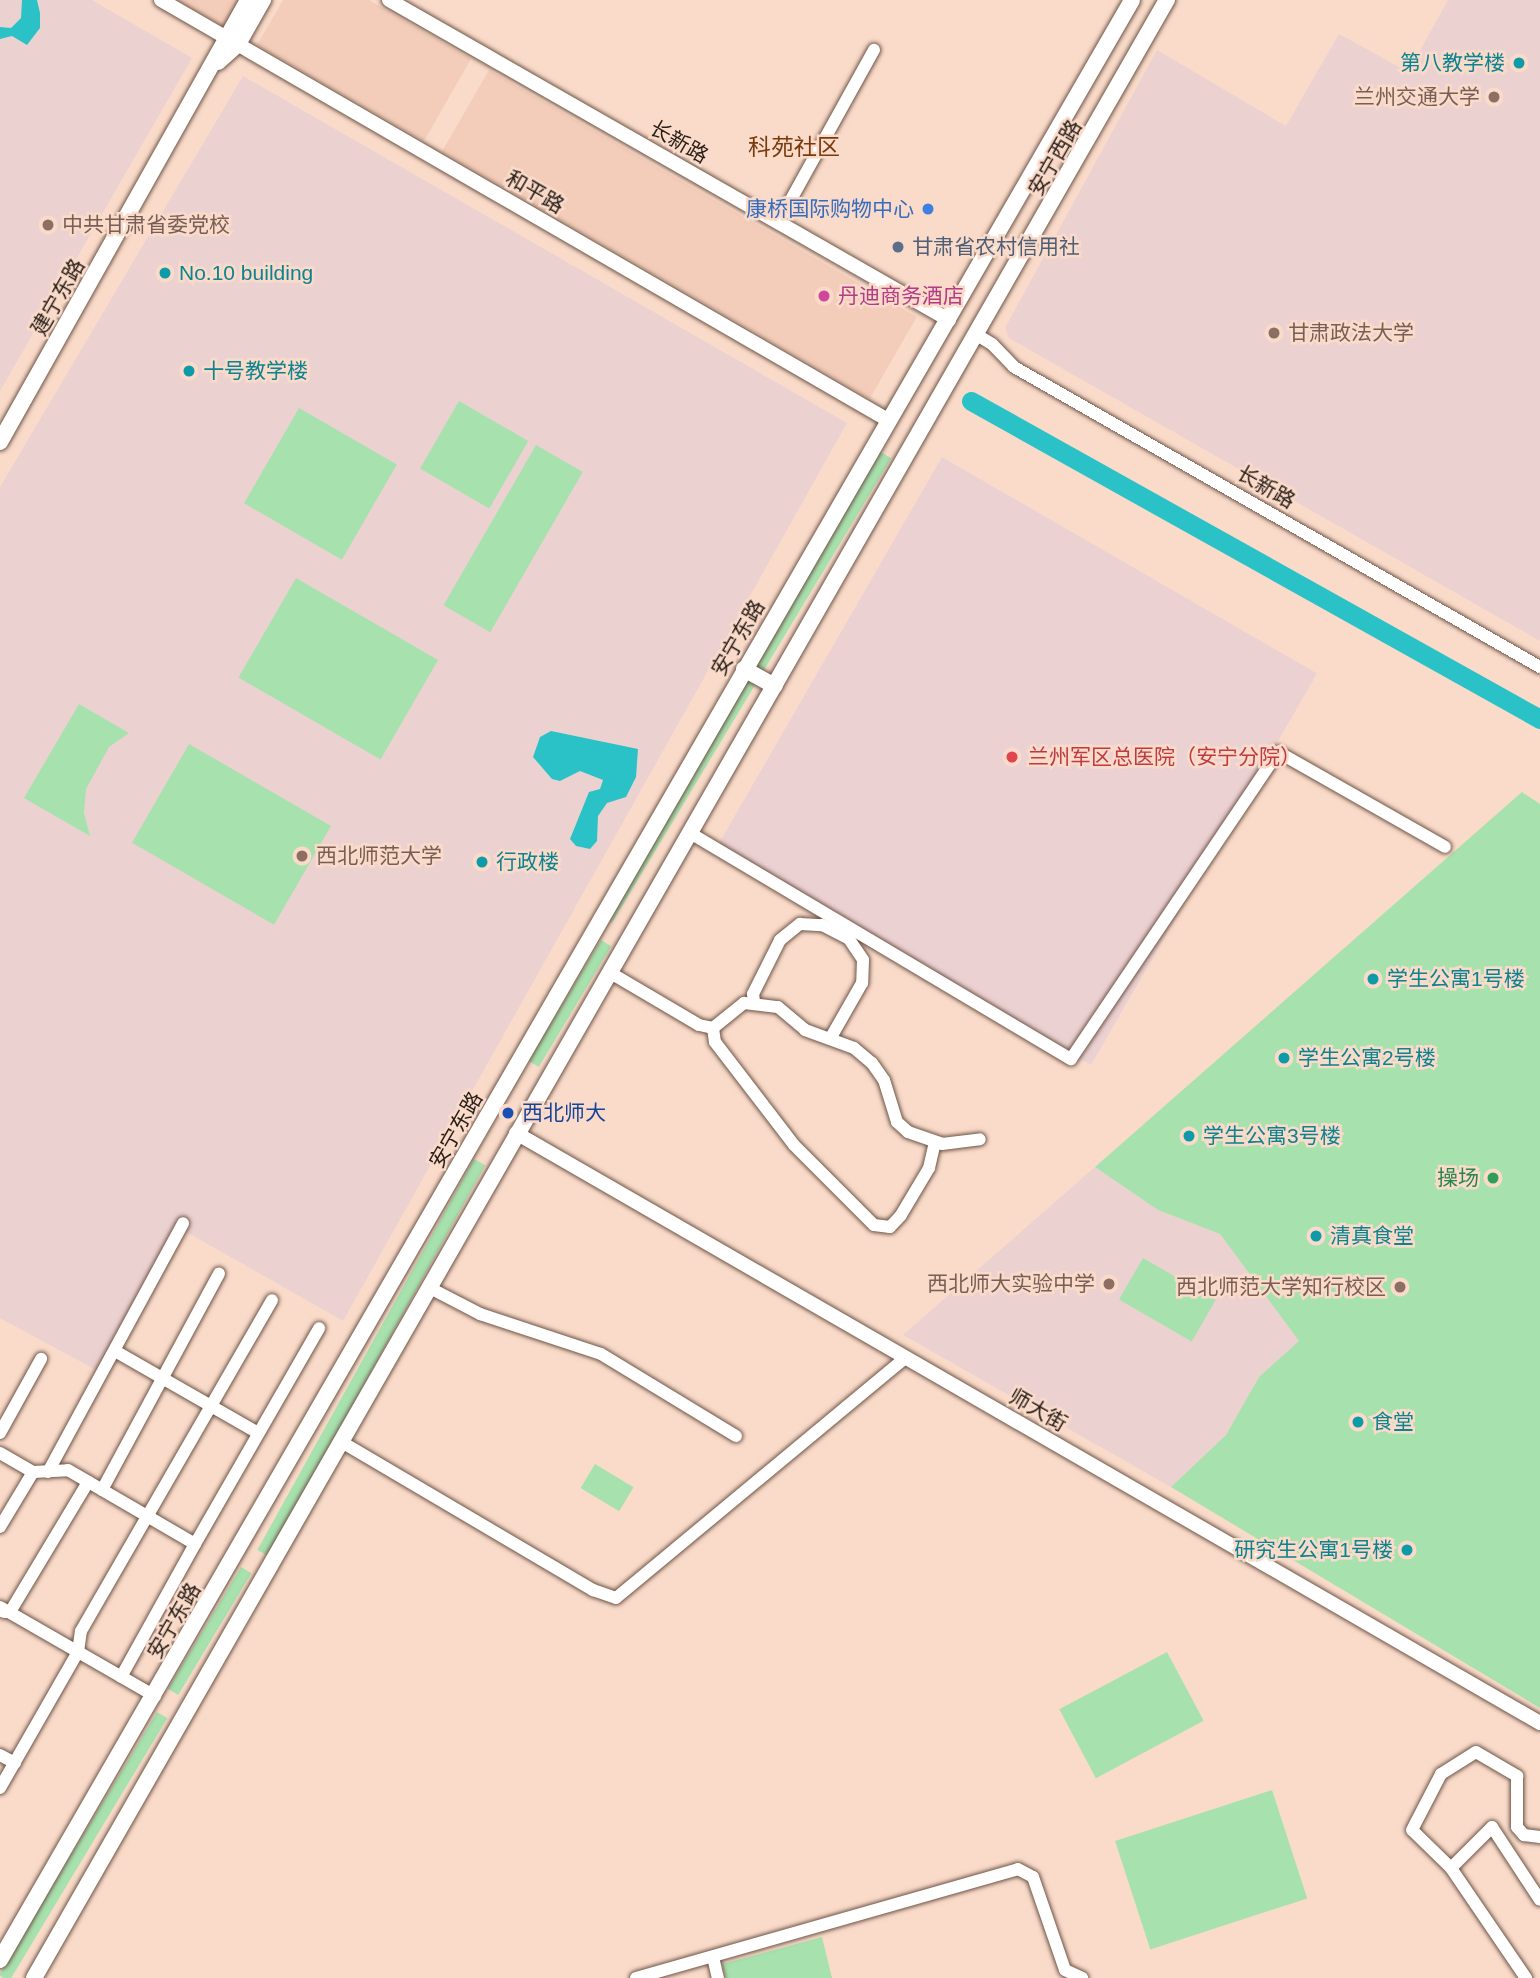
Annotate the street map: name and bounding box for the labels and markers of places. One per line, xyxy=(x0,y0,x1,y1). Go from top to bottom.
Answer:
place label: 第八教学楼 xyxy=(1400,50,1505,76)
marker: 第八教学楼 xyxy=(1511,55,1527,71)
place label: 兰州交通大学 xyxy=(1354,84,1480,110)
marker: 兰州交通大学 xyxy=(1486,89,1502,105)
place label: 康桥国际购物中心 xyxy=(746,196,914,222)
marker: 康桥国际购物中心 xyxy=(920,201,936,217)
place label: 中共甘肃省委党校 xyxy=(62,212,230,238)
marker: 中共甘肃省委党校 xyxy=(40,217,56,233)
place label: 甘肃省农村信用社 xyxy=(912,234,1080,260)
marker: 甘肃省农村信用社 xyxy=(890,239,906,255)
place label: No.10 building xyxy=(179,260,313,286)
marker: No.10 building xyxy=(157,265,173,281)
place label: 丹迪商务酒店 xyxy=(838,283,964,309)
marker: 丹迪商务酒店 xyxy=(816,288,832,304)
place label: 甘肃政法大学 xyxy=(1288,320,1414,346)
marker: 甘肃政法大学 xyxy=(1266,325,1282,341)
place label: 十号教学楼 xyxy=(203,358,308,384)
marker: 十号教学楼 xyxy=(181,363,197,379)
place label: 兰州军区总医院（安宁分院） xyxy=(1028,744,1301,770)
marker: 兰州军区总医院（安宁分院） xyxy=(1002,747,1022,767)
place label: 西北师范大学 xyxy=(316,843,442,869)
marker: 西北师范大学 xyxy=(294,848,310,864)
place label: 行政楼 xyxy=(496,849,559,875)
marker: 行政楼 xyxy=(474,854,490,870)
place label: 学生公寓1号楼 xyxy=(1387,966,1525,992)
marker: 学生公寓1号楼 xyxy=(1365,971,1381,987)
place label: 学生公寓2号楼 xyxy=(1298,1045,1436,1071)
marker: 学生公寓2号楼 xyxy=(1276,1050,1292,1066)
place label: 西北师大 xyxy=(522,1100,606,1126)
marker: 西北师大 xyxy=(500,1105,516,1121)
place label: 学生公寓3号楼 xyxy=(1203,1123,1341,1149)
marker: 学生公寓3号楼 xyxy=(1181,1128,1197,1144)
place label: 操场 xyxy=(1437,1165,1479,1191)
marker: 操场 xyxy=(1485,1170,1501,1186)
place label: 清真食堂 xyxy=(1330,1223,1414,1249)
marker: 清真食堂 xyxy=(1308,1228,1324,1244)
place label: 西北师大实验中学 xyxy=(927,1271,1095,1297)
place label: 西北师范大学知行校区 xyxy=(1176,1274,1386,1300)
marker: 西北师大实验中学 xyxy=(1101,1276,1117,1292)
marker: 西北师范大学知行校区 xyxy=(1392,1279,1408,1295)
place label: 食堂 xyxy=(1372,1409,1414,1435)
marker: 食堂 xyxy=(1350,1414,1366,1430)
place label: 研究生公寓1号楼 xyxy=(1234,1537,1393,1563)
marker: 研究生公寓1号楼 xyxy=(1399,1542,1415,1558)

